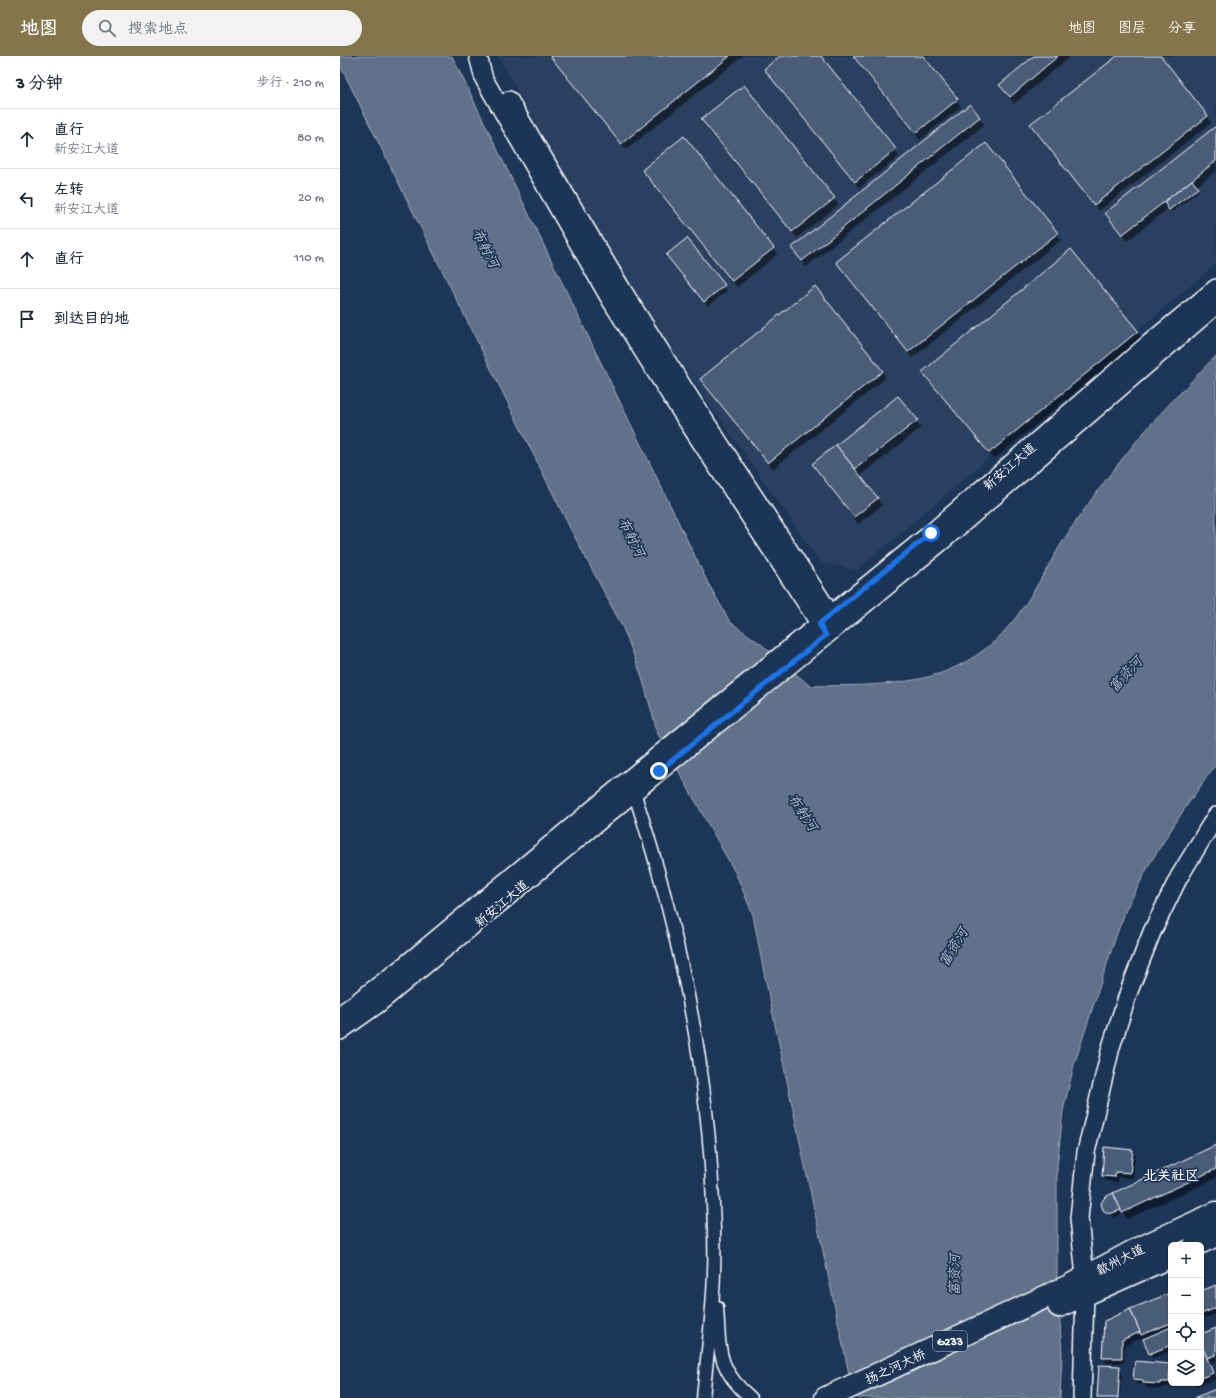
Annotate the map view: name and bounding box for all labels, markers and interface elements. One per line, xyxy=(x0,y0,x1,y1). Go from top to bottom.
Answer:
search box xyxy=(82,10,362,46)
icon: search xyxy=(96,17,118,39)
text: 地图 xyxy=(20,19,58,42)
text: 搜索地点 xyxy=(128,21,188,39)
text: 地图 xyxy=(1068,21,1096,38)
text: 图层 xyxy=(1118,21,1146,38)
text: 分享 xyxy=(1168,21,1196,38)
text: 3 分钟 xyxy=(16,75,63,95)
text: 步行 · 210 m xyxy=(256,76,324,91)
text: 直行 xyxy=(54,122,84,140)
icon: ahead xyxy=(16,128,38,150)
text: 80 m xyxy=(297,131,324,146)
text: 新安江大道 xyxy=(54,143,119,158)
text: 左转 xyxy=(54,182,84,200)
icon: left xyxy=(16,188,38,210)
text: 20 m xyxy=(298,191,324,206)
text: 新安江大道 xyxy=(54,203,119,218)
water label: 布射河 xyxy=(467,226,503,273)
icon: ahead xyxy=(16,248,38,270)
text: 直行 xyxy=(54,251,84,269)
text: 110 m xyxy=(294,251,324,266)
icon: arrive xyxy=(16,308,38,330)
text: 到达目的地 xyxy=(54,311,129,329)
street label: 新安江大道 xyxy=(981,440,1040,495)
water label: 布射河 xyxy=(613,515,649,562)
route start xyxy=(922,524,940,542)
water label: 富资河 xyxy=(1106,652,1149,697)
route end xyxy=(650,762,668,780)
water label: 布射河 xyxy=(782,791,822,837)
street label: 新安江大道 xyxy=(472,878,532,932)
water label: 富资河 xyxy=(936,924,974,971)
district label: 北关社区 xyxy=(1143,1169,1199,1186)
street label: 歙州大道 xyxy=(1094,1242,1148,1280)
map controls xyxy=(1168,1242,1204,1386)
button: + xyxy=(1168,1242,1204,1278)
water label: 富资河 xyxy=(947,1252,965,1296)
button: − xyxy=(1168,1278,1204,1314)
button: locate xyxy=(1168,1314,1204,1350)
road number: G233 xyxy=(933,1331,967,1351)
street label: 扬之河大桥 xyxy=(863,1347,929,1389)
button: layers xyxy=(1168,1350,1204,1386)

